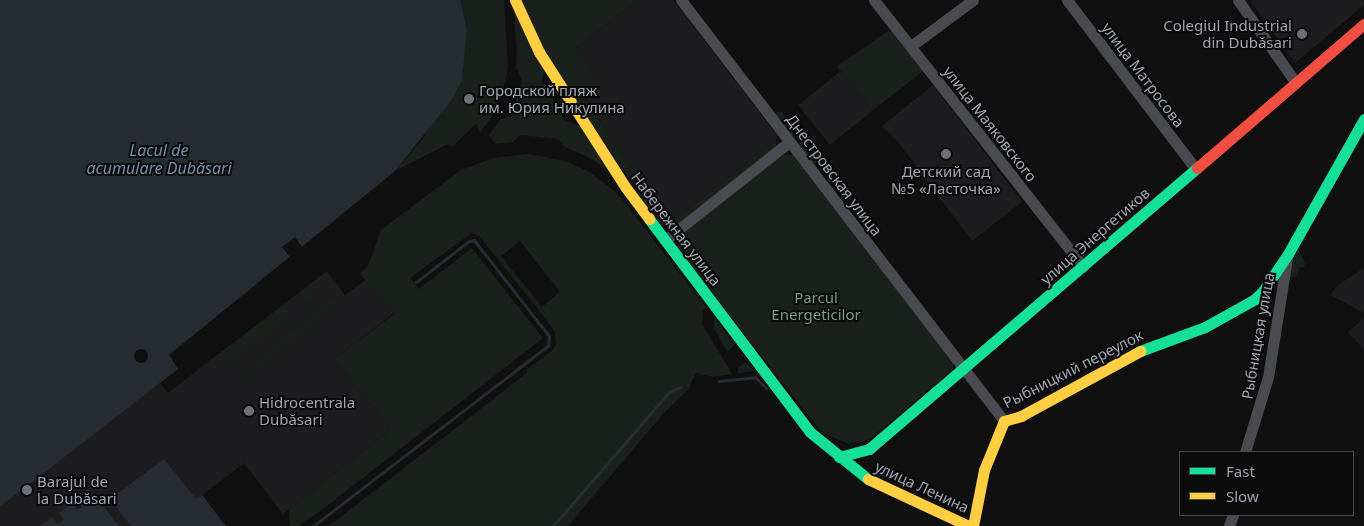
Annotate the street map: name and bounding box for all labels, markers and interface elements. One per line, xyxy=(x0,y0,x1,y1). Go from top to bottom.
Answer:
place label: Colegiul Industrial din Dubăsari xyxy=(1163,16,1292,51)
street label: улица Матросова xyxy=(1098,19,1188,131)
marker: Colegiul Industrial din Dubăsari xyxy=(1296,28,1308,40)
street label: улица Маяковского xyxy=(939,63,1041,185)
place label: Городской пляж им. Юрия Никулина xyxy=(479,81,625,116)
marker: Городской пляж им. Юрия Никулина xyxy=(463,93,475,105)
street label: Днестровская улица xyxy=(782,111,886,239)
water label: Lacul de acumulare Dubăsari xyxy=(86,140,232,178)
marker: Детский сад №5 «Ласточка» xyxy=(940,148,952,160)
place label: Детский сад №5 «Ласточка» xyxy=(891,162,1001,197)
street label: Набережная улица xyxy=(627,169,725,289)
street label: улица Энергетиков xyxy=(1037,184,1153,288)
street label: Рыбницкая улица xyxy=(1238,271,1278,401)
park label: Parcul Energeticilor xyxy=(771,288,861,323)
street label: Рыбницкий переулок xyxy=(1000,326,1146,412)
place label: Hidrocentrala Dubăsari xyxy=(259,393,355,428)
marker: Hidrocentrala Dubăsari xyxy=(243,405,255,417)
legend xyxy=(1179,451,1354,516)
street label: улица Ленина xyxy=(872,457,972,517)
text: Fast xyxy=(1226,461,1255,481)
place label: Barajul de la Dubăsari xyxy=(37,472,117,507)
marker: Barajul de la Dubăsari xyxy=(21,484,33,496)
text: Slow xyxy=(1226,486,1259,506)

